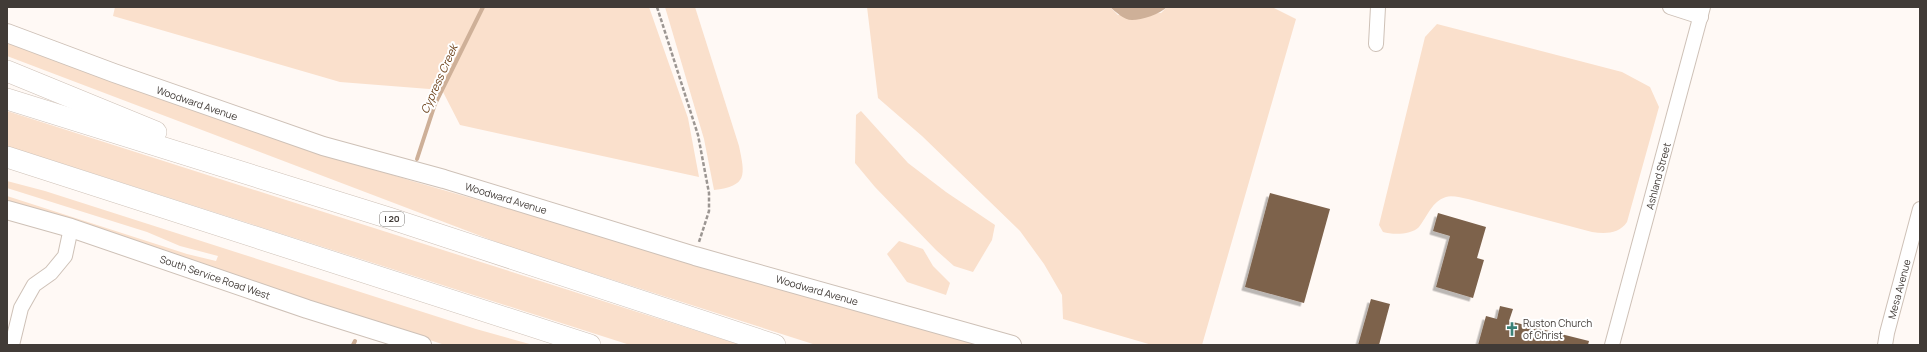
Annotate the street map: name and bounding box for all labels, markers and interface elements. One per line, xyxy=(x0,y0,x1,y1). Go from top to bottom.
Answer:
water label: Cypress Creek xyxy=(417,40,461,116)
street label: Woodward Avenue xyxy=(154,83,240,124)
street label: Ashland Street xyxy=(1642,141,1674,211)
street label: Woodward Avenue xyxy=(463,179,549,217)
road number: I 20 xyxy=(380,212,404,226)
street label: South Service Road West xyxy=(158,252,272,302)
street label: Mesa Avenue xyxy=(1884,257,1914,320)
street label: Woodward Avenue xyxy=(774,272,860,309)
place label: Ruston Church of Christ xyxy=(1523,316,1592,342)
church icon: Ruston Church of Christ xyxy=(1504,321,1520,337)

